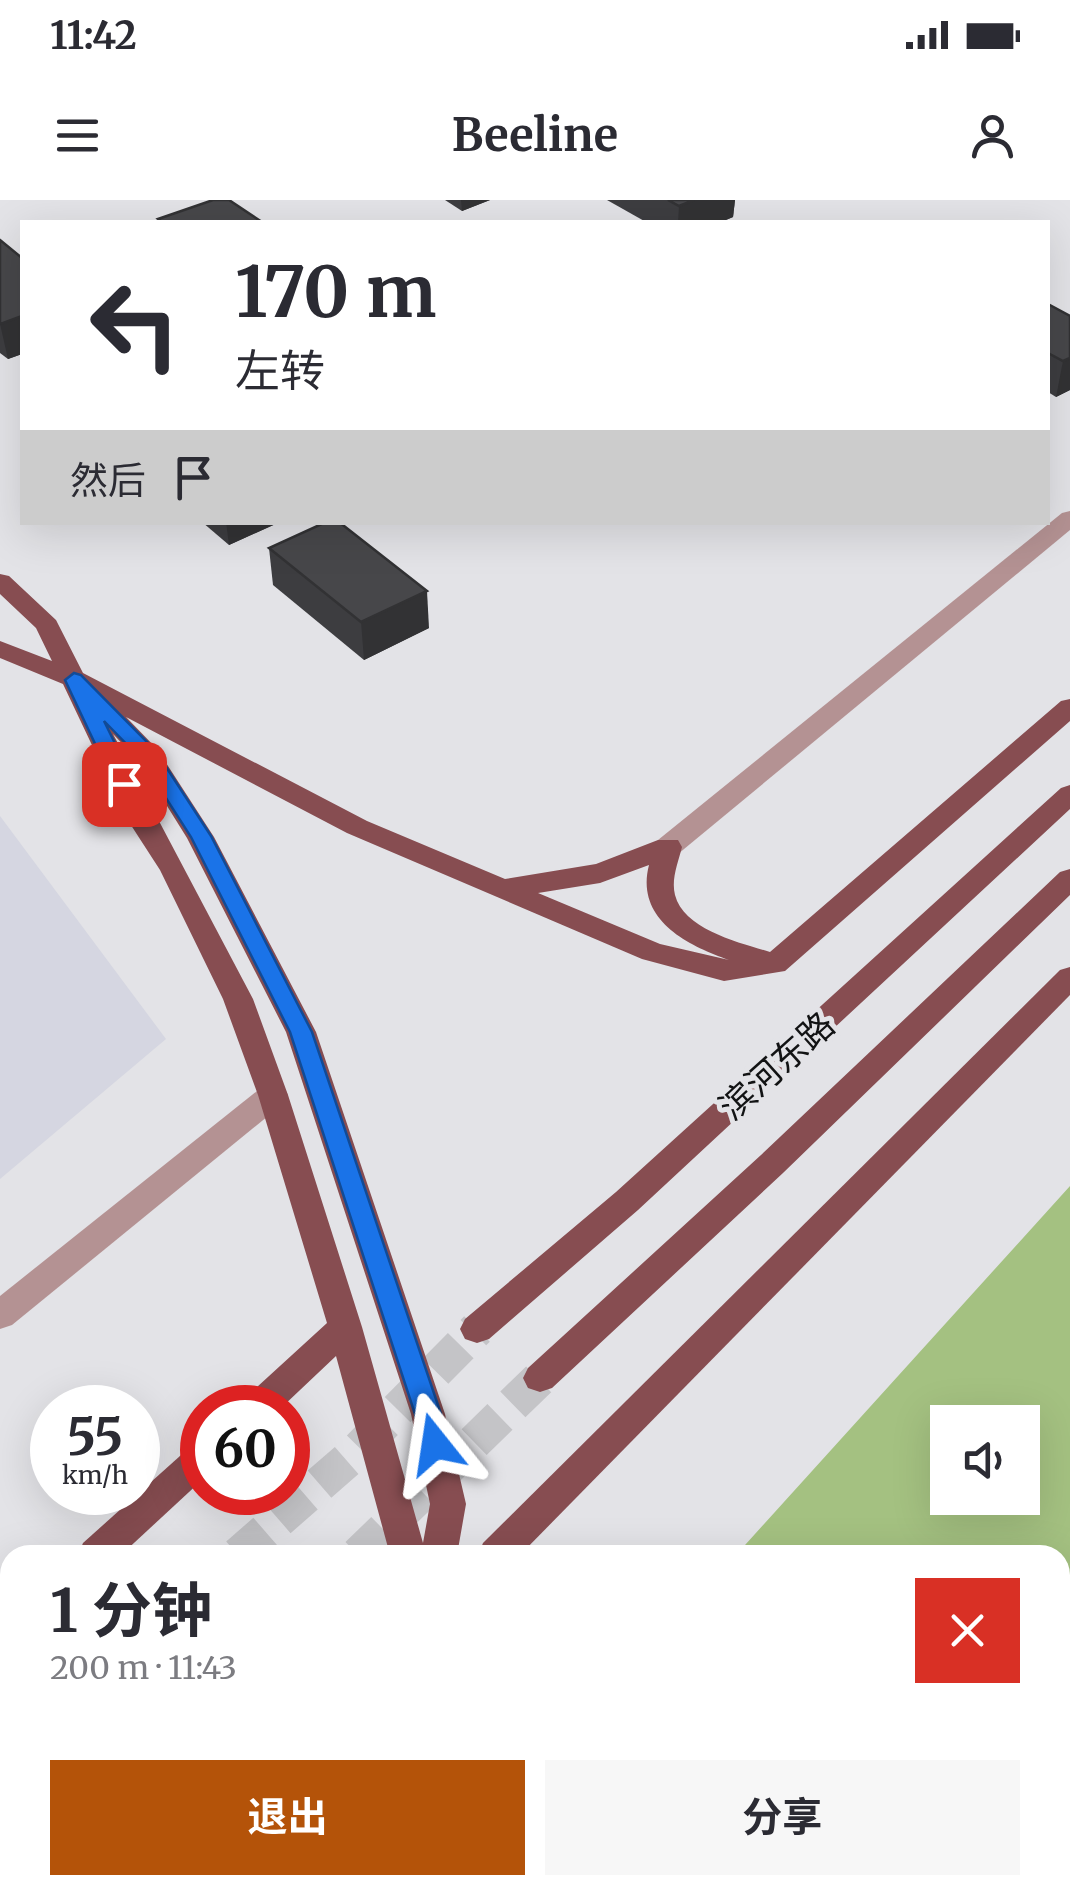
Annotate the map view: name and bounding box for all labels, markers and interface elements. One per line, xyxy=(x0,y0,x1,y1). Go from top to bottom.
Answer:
text: 11:42 xyxy=(50,12,137,59)
text: Beeline xyxy=(452,107,618,163)
icon: menu xyxy=(50,108,105,163)
icon: person xyxy=(965,108,1020,163)
text: 170 m xyxy=(235,248,436,336)
icon: left xyxy=(70,260,200,390)
text: 左转 xyxy=(235,343,325,399)
icon: arrive xyxy=(166,450,221,505)
text: 然后 xyxy=(70,457,146,504)
pin xyxy=(82,742,167,827)
icon: arrive xyxy=(97,757,152,812)
street label: 滨河东路 xyxy=(710,1003,844,1129)
speed limit sign: 60 xyxy=(180,1385,310,1515)
position arrow xyxy=(383,1392,487,1496)
map controls xyxy=(930,1405,1040,1515)
button: sound xyxy=(930,1405,1040,1515)
text: 55 xyxy=(67,1406,123,1469)
text: km/h xyxy=(62,1459,128,1491)
text: 1 分钟 xyxy=(50,1573,212,1648)
button: close xyxy=(915,1578,1020,1683)
text: 200 m · 11:43 xyxy=(50,1648,237,1688)
button: 退出 xyxy=(50,1760,525,1875)
button: 分享 xyxy=(545,1760,1020,1875)

